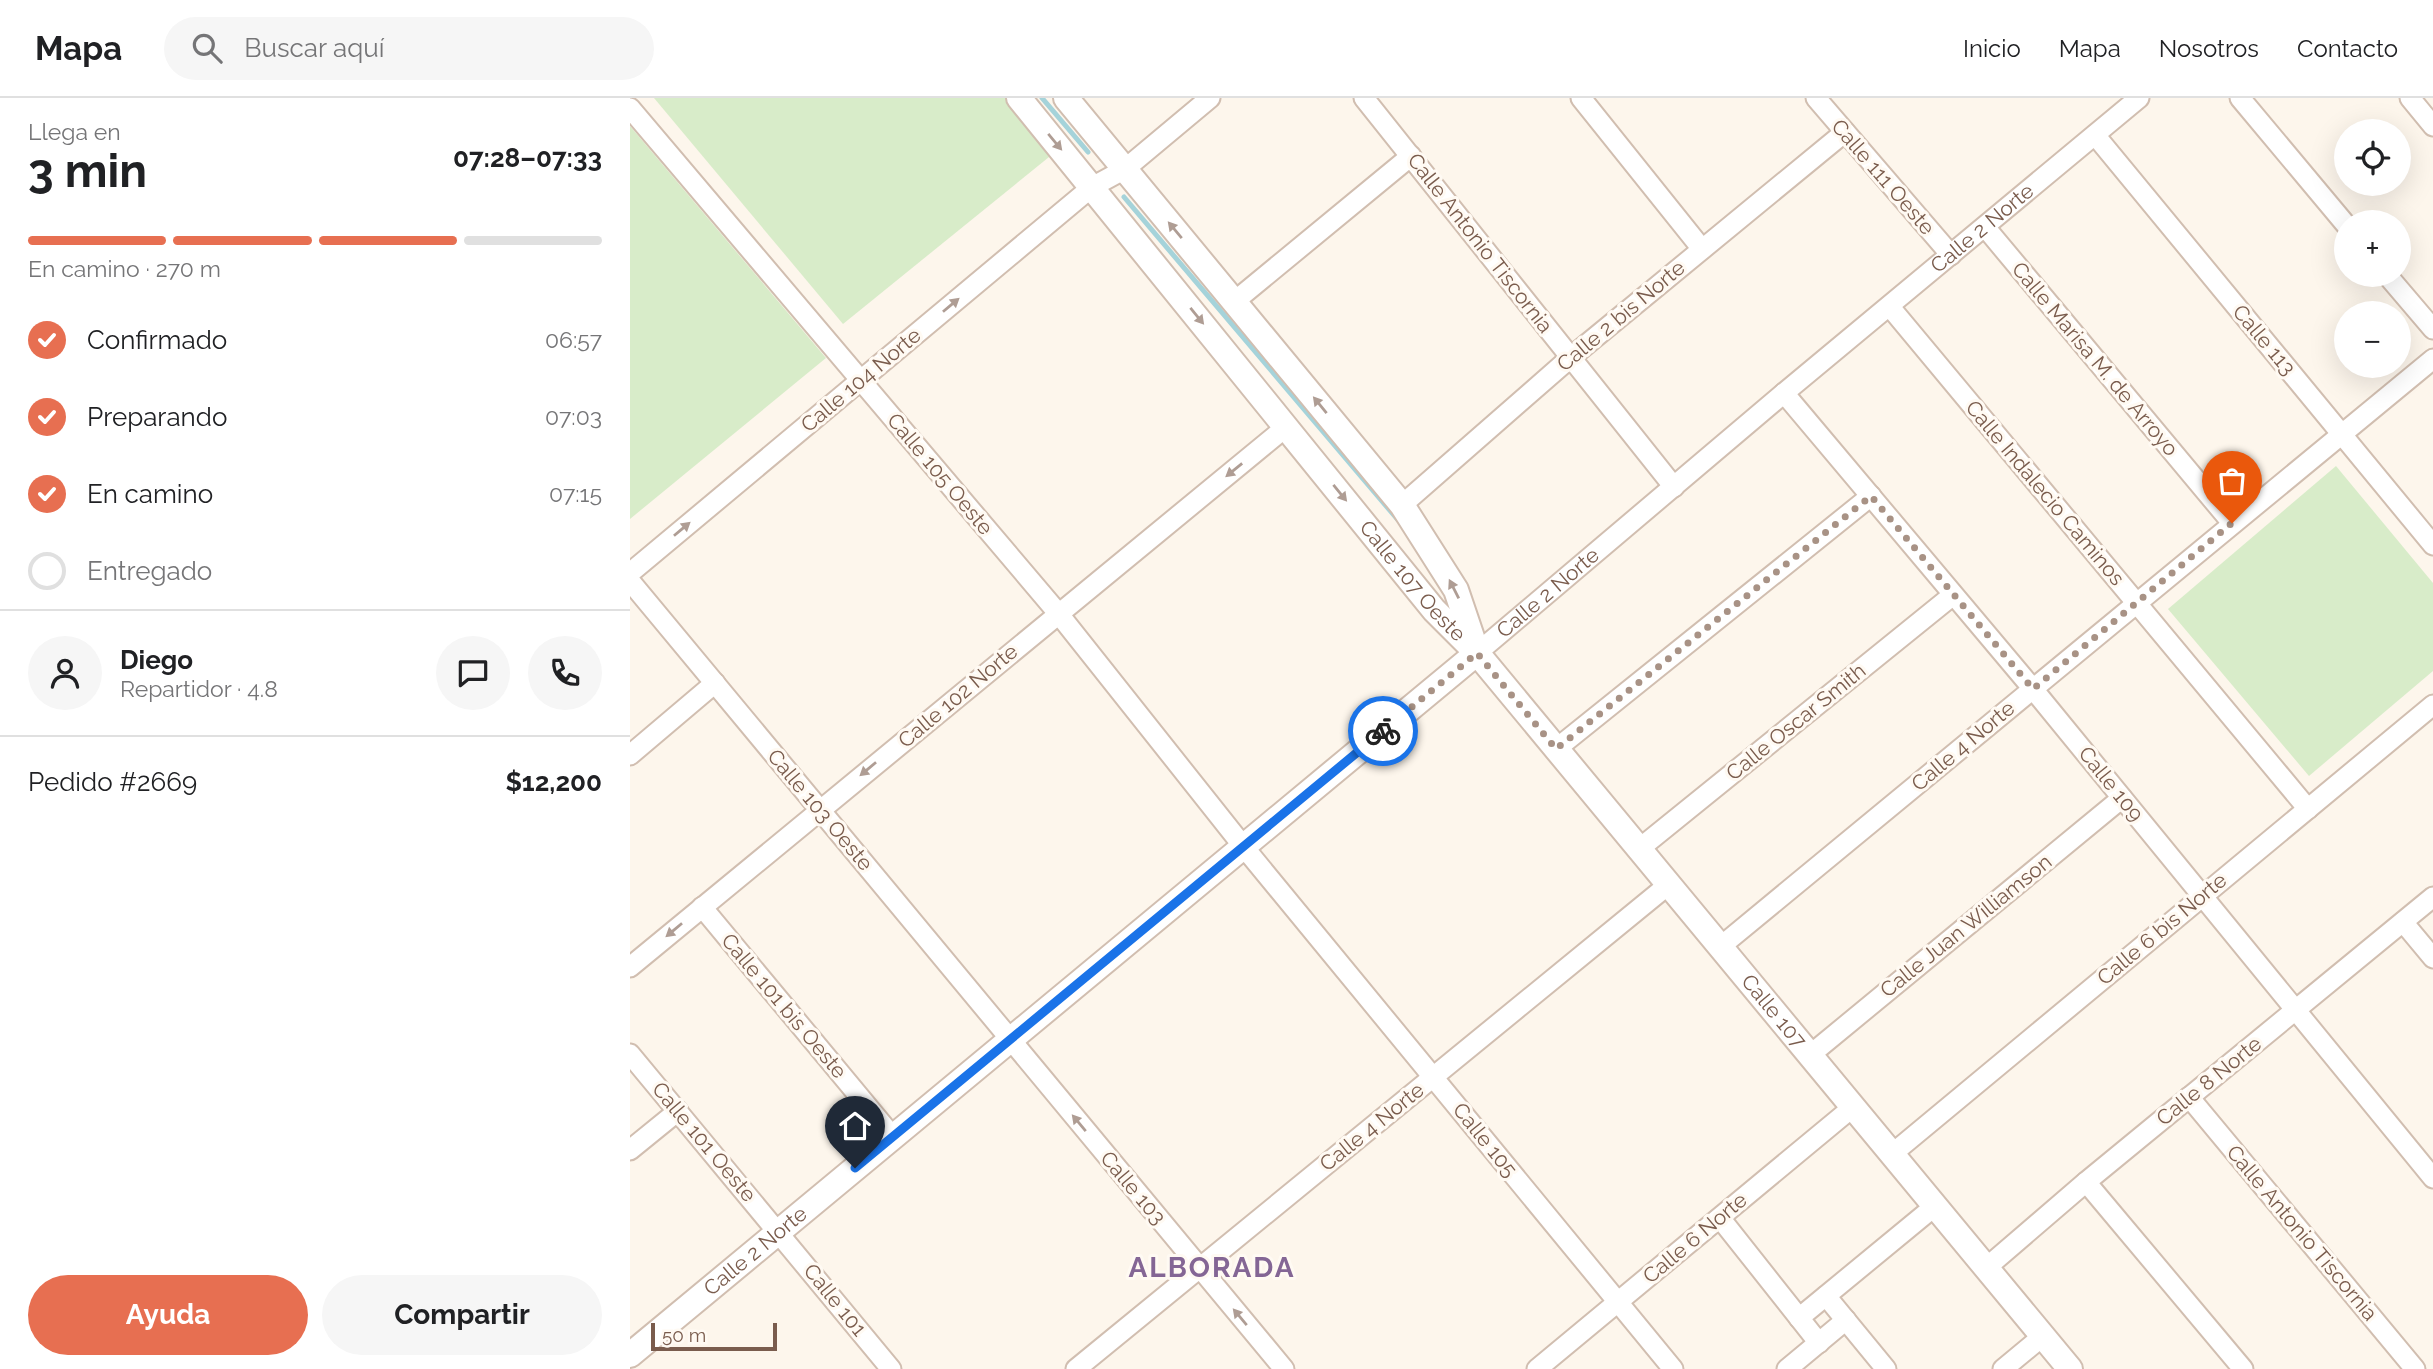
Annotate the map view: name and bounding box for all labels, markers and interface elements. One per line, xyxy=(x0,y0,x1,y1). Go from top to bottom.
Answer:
search box xyxy=(164,17,654,80)
text: Mapa xyxy=(35,29,122,68)
icon: search xyxy=(188,29,226,67)
text: Buscar aquí xyxy=(244,33,384,63)
text: Inicio xyxy=(1963,34,2021,63)
text: Mapa xyxy=(2059,34,2121,63)
text: Nosotros xyxy=(2159,34,2259,63)
text: Contacto xyxy=(2297,34,2398,63)
street label: Calle 111 Oeste xyxy=(1826,114,1940,239)
text: Llega en xyxy=(28,118,121,145)
map controls xyxy=(2334,119,2411,378)
button: locate xyxy=(2334,119,2411,196)
one-way arrow xyxy=(1048,133,1063,151)
text: 07:28–07:33 xyxy=(453,143,602,173)
text: 3 min xyxy=(28,144,147,198)
street label: Calle Antonio Tiscornia xyxy=(1402,148,1558,338)
street label: Calle 2 Norte xyxy=(1925,178,2038,278)
button: + xyxy=(2334,210,2411,287)
one-way arrow xyxy=(1167,221,1183,239)
text: En camino · 270 m xyxy=(28,255,221,282)
street label: Calle 2 bis Norte xyxy=(1552,255,1690,376)
street label: Calle Marisa M. de Arroyo xyxy=(2007,257,2184,461)
one-way arrow xyxy=(942,297,960,313)
street label: Calle 113 xyxy=(2228,299,2301,380)
button: − xyxy=(2334,301,2411,378)
one-way arrow xyxy=(1189,308,1204,325)
icon: check xyxy=(28,321,66,359)
street label: Calle 104 Norte xyxy=(796,322,926,437)
text: Confirmado xyxy=(87,325,227,355)
text: 06:57 xyxy=(545,326,602,353)
street label: Calle Indalecio Caminos xyxy=(1961,395,2130,590)
one-way arrow xyxy=(1313,397,1328,414)
icon: check xyxy=(28,398,66,436)
text: Preparando xyxy=(87,402,227,432)
text: 07:03 xyxy=(545,403,602,430)
street label: Calle 105 Oeste xyxy=(882,408,998,540)
pin xyxy=(2202,451,2262,523)
one-way arrow xyxy=(1225,462,1243,477)
icon: bag xyxy=(2213,462,2251,500)
icon: check xyxy=(28,475,66,513)
text: En camino xyxy=(87,479,213,509)
text: 07:15 xyxy=(549,480,602,507)
one-way arrow xyxy=(1333,483,1348,501)
street label: Calle 107 Oeste xyxy=(1355,515,1471,646)
one-way arrow xyxy=(674,522,691,537)
street label: Calle 2 Norte xyxy=(1491,542,1604,643)
text: Entregado xyxy=(87,556,212,586)
one-way arrow xyxy=(1448,579,1460,598)
button: person xyxy=(28,636,102,710)
button: chat xyxy=(436,636,510,710)
button: phone xyxy=(528,636,602,710)
street label: Calle 102 Norte xyxy=(893,638,1022,753)
text: Diego xyxy=(120,645,193,675)
street label: Calle Oscar Smith xyxy=(1721,658,1870,785)
text: Repartidor · 4.8 xyxy=(120,675,278,702)
street label: Calle 4 Norte xyxy=(1906,695,2019,796)
courier xyxy=(1348,696,1418,766)
icon: bike xyxy=(1364,712,1402,750)
street label: Calle 109 xyxy=(2074,741,2149,826)
street label: Calle 103 Oeste xyxy=(762,744,878,875)
one-way arrow xyxy=(860,762,878,777)
text: Pedido #2669 xyxy=(28,767,197,797)
text: $12,200 xyxy=(505,767,602,797)
street label: Calle Juan Williamson xyxy=(1875,849,2056,1002)
street label: Calle 6 bis Norte xyxy=(2092,867,2231,990)
one-way arrow xyxy=(666,922,683,937)
street label: Calle 101 bis Oeste xyxy=(716,928,852,1083)
street label: Calle 107 xyxy=(1736,969,1812,1053)
street label: Calle 8 Norte xyxy=(2151,1031,2266,1131)
street label: Calle 101 Oeste xyxy=(647,1077,762,1207)
street label: Calle 4 Norte xyxy=(1315,1077,1429,1176)
pin xyxy=(825,1096,885,1168)
street label: Calle 105 xyxy=(1448,1098,1523,1182)
icon: home xyxy=(836,1107,874,1145)
one-way arrow xyxy=(1071,1114,1086,1132)
street label: Calle Antonio Tiscornia xyxy=(2222,1140,2383,1325)
street label: Calle 103 xyxy=(1096,1146,1171,1229)
street label: Calle 6 Norte xyxy=(1638,1187,1752,1288)
street label: Calle 2 Norte xyxy=(699,1201,812,1301)
district label: ALBORADA xyxy=(1129,1251,1295,1284)
street label: Calle 101 xyxy=(799,1258,872,1341)
button: Ayuda xyxy=(28,1275,308,1355)
button: Compartir xyxy=(322,1275,602,1355)
one-way arrow xyxy=(1233,1308,1248,1325)
scale bar xyxy=(651,1320,777,1352)
text: 50 m xyxy=(662,1324,706,1346)

